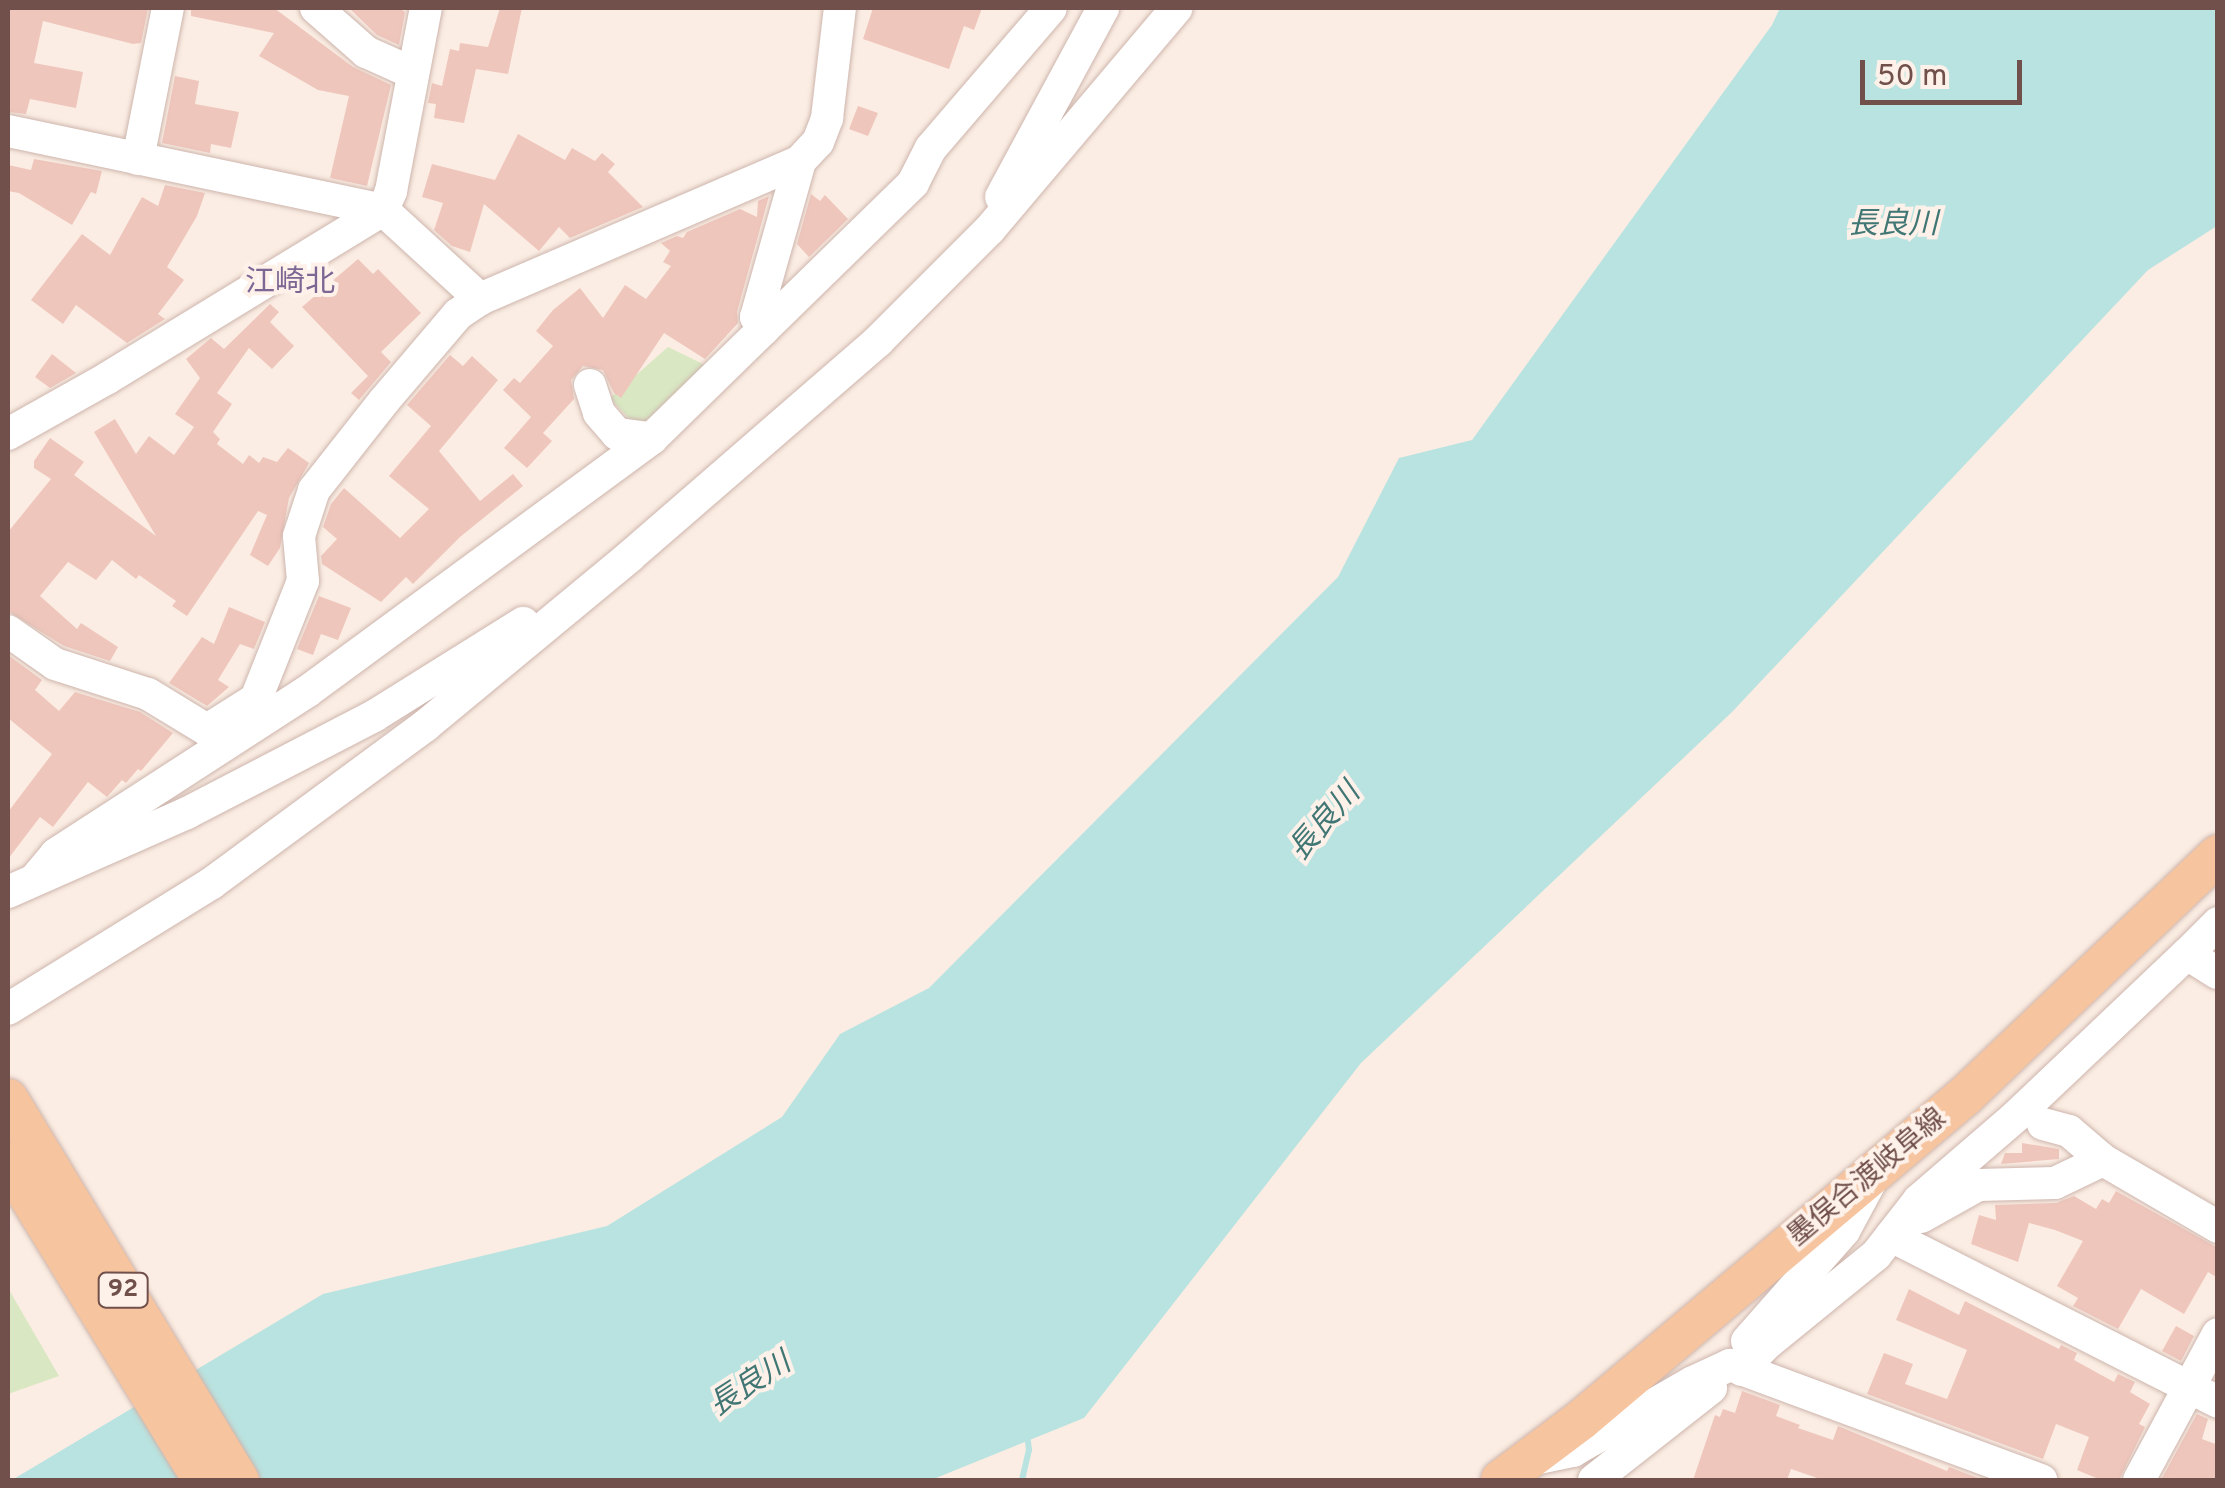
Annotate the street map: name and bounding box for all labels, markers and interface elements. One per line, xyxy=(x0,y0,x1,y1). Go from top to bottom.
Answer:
scale bar xyxy=(1865,40,2028,102)
text: 50 m xyxy=(1877,59,1947,96)
water label: 長良川 xyxy=(1848,208,1938,244)
district label: 江崎北 xyxy=(245,266,335,302)
water label: 長良川 xyxy=(1283,777,1369,869)
street label: 墨俣合渡岐阜線 xyxy=(1782,1102,1954,1254)
road number: 92 xyxy=(96,1270,150,1310)
water label: 長良川 xyxy=(703,1346,799,1426)

